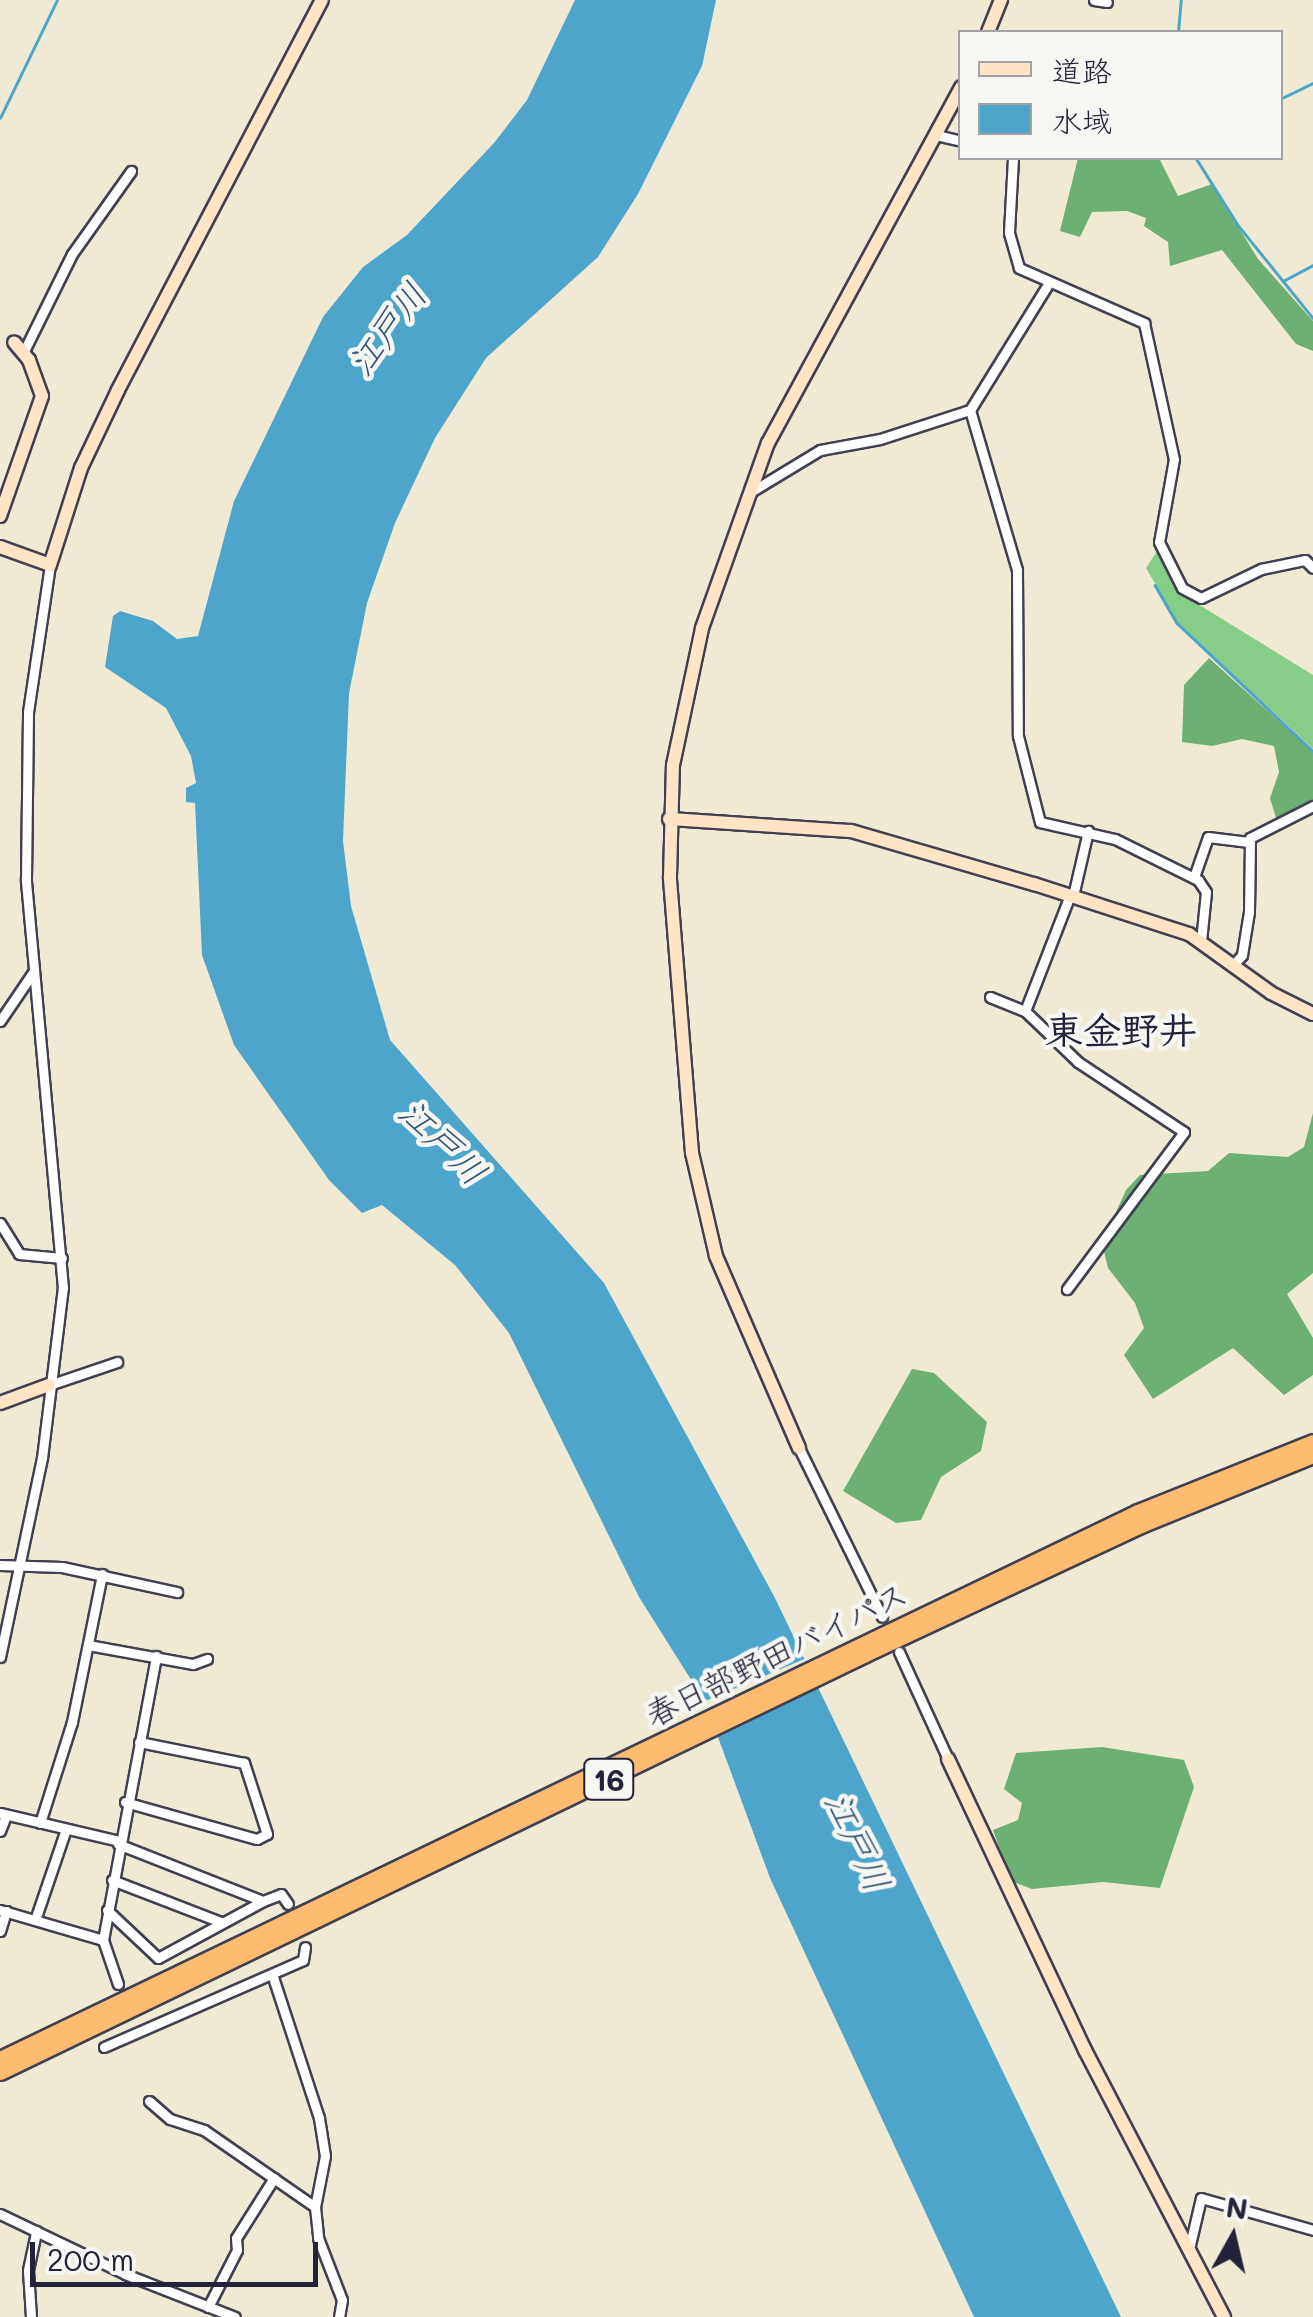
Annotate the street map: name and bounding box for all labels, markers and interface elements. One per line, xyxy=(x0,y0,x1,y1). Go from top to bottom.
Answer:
legend xyxy=(958,30,1283,160)
text: 道路 xyxy=(1052,50,1112,90)
text: 水域 xyxy=(1052,100,1112,140)
water label: 江戸川 xyxy=(338,273,434,383)
district label: 東金野井 xyxy=(1045,1007,1197,1053)
water label: 江戸川 xyxy=(392,1089,496,1193)
street label: 春日部野田バイパス xyxy=(638,1573,914,1733)
road number: 16 xyxy=(582,1754,636,1804)
water label: 江戸川 xyxy=(818,1785,900,1897)
north arrow xyxy=(1183,2187,1283,2287)
text: N xyxy=(1224,2188,1250,2227)
scale bar xyxy=(35,2222,322,2284)
text: 200 m xyxy=(47,2239,134,2279)

